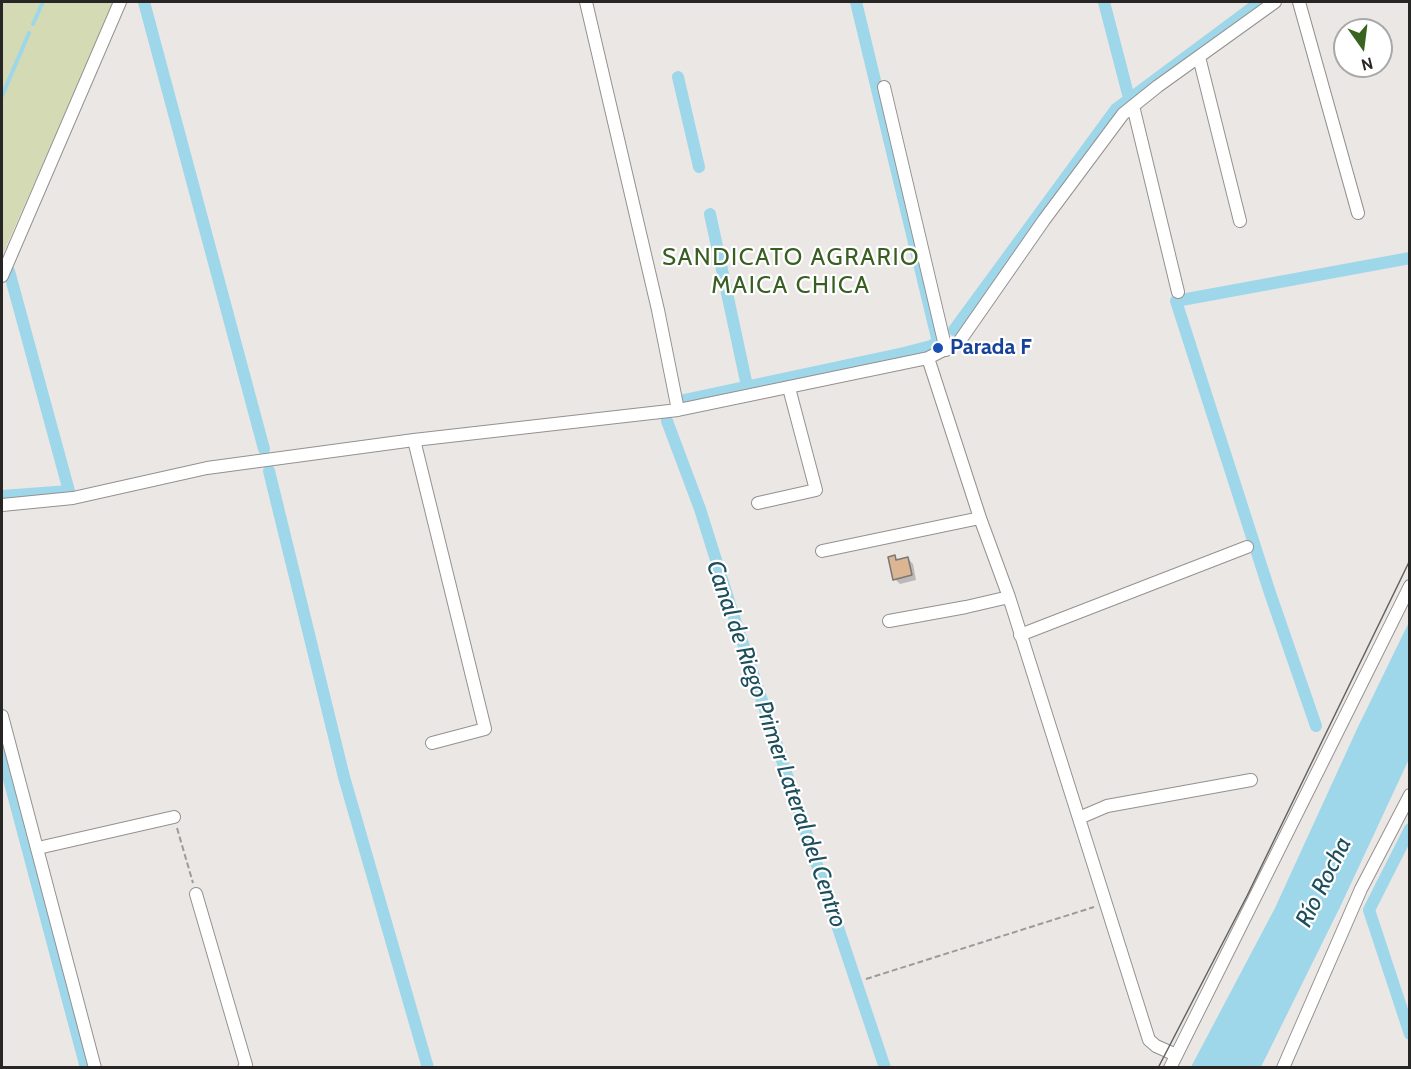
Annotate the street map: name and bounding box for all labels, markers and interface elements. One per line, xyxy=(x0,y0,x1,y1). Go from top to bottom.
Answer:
north arrow xyxy=(1333,18,1393,78)
text: N xyxy=(1359,53,1375,75)
district label: SANDICATO AGRARIO MAICA CHICA xyxy=(662,244,920,300)
place label: Parada F xyxy=(950,335,1032,361)
marker: Parada F xyxy=(931,341,945,355)
water label: Canal de Riego Primer Lateral del Centro xyxy=(700,557,852,931)
water label: Río Rocha xyxy=(1290,832,1358,932)

